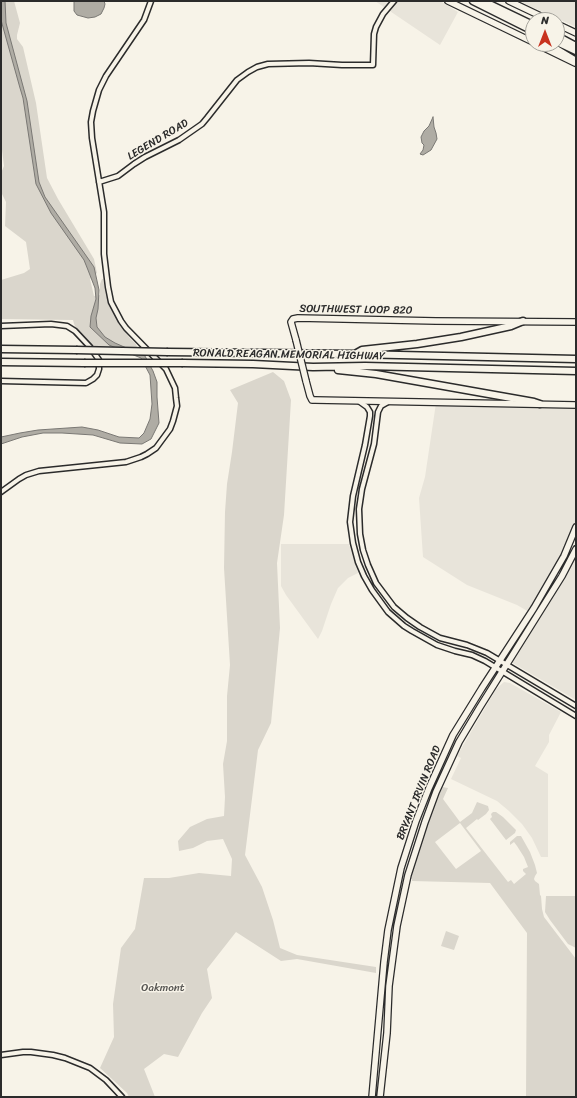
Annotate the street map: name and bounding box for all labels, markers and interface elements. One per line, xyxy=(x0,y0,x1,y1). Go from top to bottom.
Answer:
text: N xyxy=(541,11,549,30)
north arrow xyxy=(525,12,565,52)
street label: LEGEND ROAD xyxy=(125,117,191,163)
street label: SOUTHWEST LOOP 820 xyxy=(299,302,413,318)
street label: RONALD REAGAN MEMORIAL HIGHWAY xyxy=(193,347,385,363)
street label: BRYANT IRVIN ROAD xyxy=(394,744,444,842)
park label: Oakmont xyxy=(141,981,185,995)

